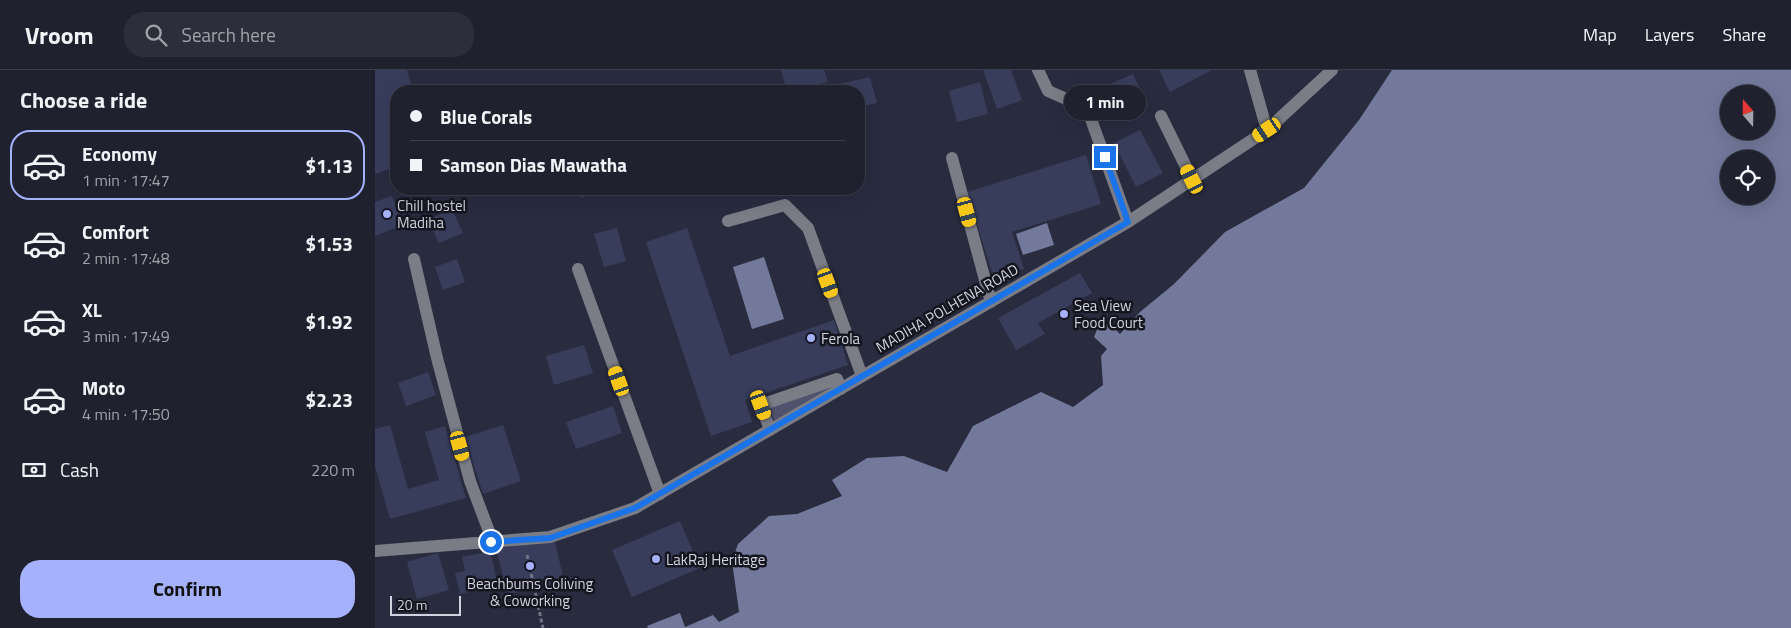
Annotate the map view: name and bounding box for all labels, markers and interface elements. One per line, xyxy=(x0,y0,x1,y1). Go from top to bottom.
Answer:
search box xyxy=(124,12,474,57)
text: Vroom xyxy=(25,17,94,53)
text: Search here xyxy=(182,20,276,49)
icon: search xyxy=(142,21,170,49)
text: Map xyxy=(1583,21,1617,48)
text: Layers xyxy=(1645,21,1694,48)
text: Share xyxy=(1722,21,1766,48)
text: Choose a ride xyxy=(20,83,147,117)
callout: 1 min xyxy=(1064,84,1146,119)
north arrow xyxy=(1720,85,1775,140)
map controls xyxy=(1720,85,1775,205)
text: 1 min xyxy=(1086,90,1124,114)
text: Blue Corals xyxy=(440,102,532,131)
car xyxy=(1250,115,1283,145)
text: Economy xyxy=(82,139,157,168)
icon: car xyxy=(22,143,67,188)
route end xyxy=(1094,146,1116,168)
text: Samson Dias Mawatha xyxy=(440,150,627,179)
button: locate xyxy=(1720,150,1775,205)
text: $1.13 xyxy=(306,151,353,180)
car xyxy=(1178,162,1205,196)
text: 1 min · 17:47 xyxy=(82,168,170,192)
place label: Chill hostel Madiha xyxy=(397,194,466,234)
car xyxy=(955,196,978,228)
marker: Chill hostel Madiha xyxy=(381,208,393,220)
text: Comfort xyxy=(82,217,149,246)
icon: car xyxy=(22,221,67,266)
text: $1.53 xyxy=(306,229,353,258)
text: 2 min · 17:48 xyxy=(82,246,170,270)
street label: MADIHA POLHENA ROAD xyxy=(871,258,1023,358)
car xyxy=(815,266,840,300)
place label: Sea View Food Court xyxy=(1074,294,1144,334)
text: XL xyxy=(82,295,102,324)
icon: car xyxy=(22,299,67,344)
text: $1.92 xyxy=(306,307,353,336)
marker: Sea View Food Court xyxy=(1058,308,1070,320)
text: 3 min · 17:49 xyxy=(82,324,170,348)
place label: Ferola xyxy=(821,327,861,350)
marker: Ferola xyxy=(805,332,817,344)
car xyxy=(606,364,631,398)
text: Moto xyxy=(82,373,125,402)
icon: car xyxy=(22,377,67,422)
text: $2.23 xyxy=(306,385,353,414)
car xyxy=(748,388,773,422)
text: 4 min · 17:50 xyxy=(82,402,170,426)
car xyxy=(448,430,471,462)
text: Cash xyxy=(60,455,99,484)
icon: cash xyxy=(20,456,48,484)
text: 220 m xyxy=(311,458,355,482)
route start xyxy=(480,531,502,553)
place label: LakRaj Heritage xyxy=(666,548,765,571)
marker: LakRaj Heritage xyxy=(650,553,662,565)
button: Confirm xyxy=(20,560,355,618)
marker: Beachbums Coliving & Coworking xyxy=(524,560,536,572)
place label: Beachbums Coliving & Coworking xyxy=(467,572,594,612)
scale bar xyxy=(390,593,461,616)
text: 20 m xyxy=(397,594,427,615)

